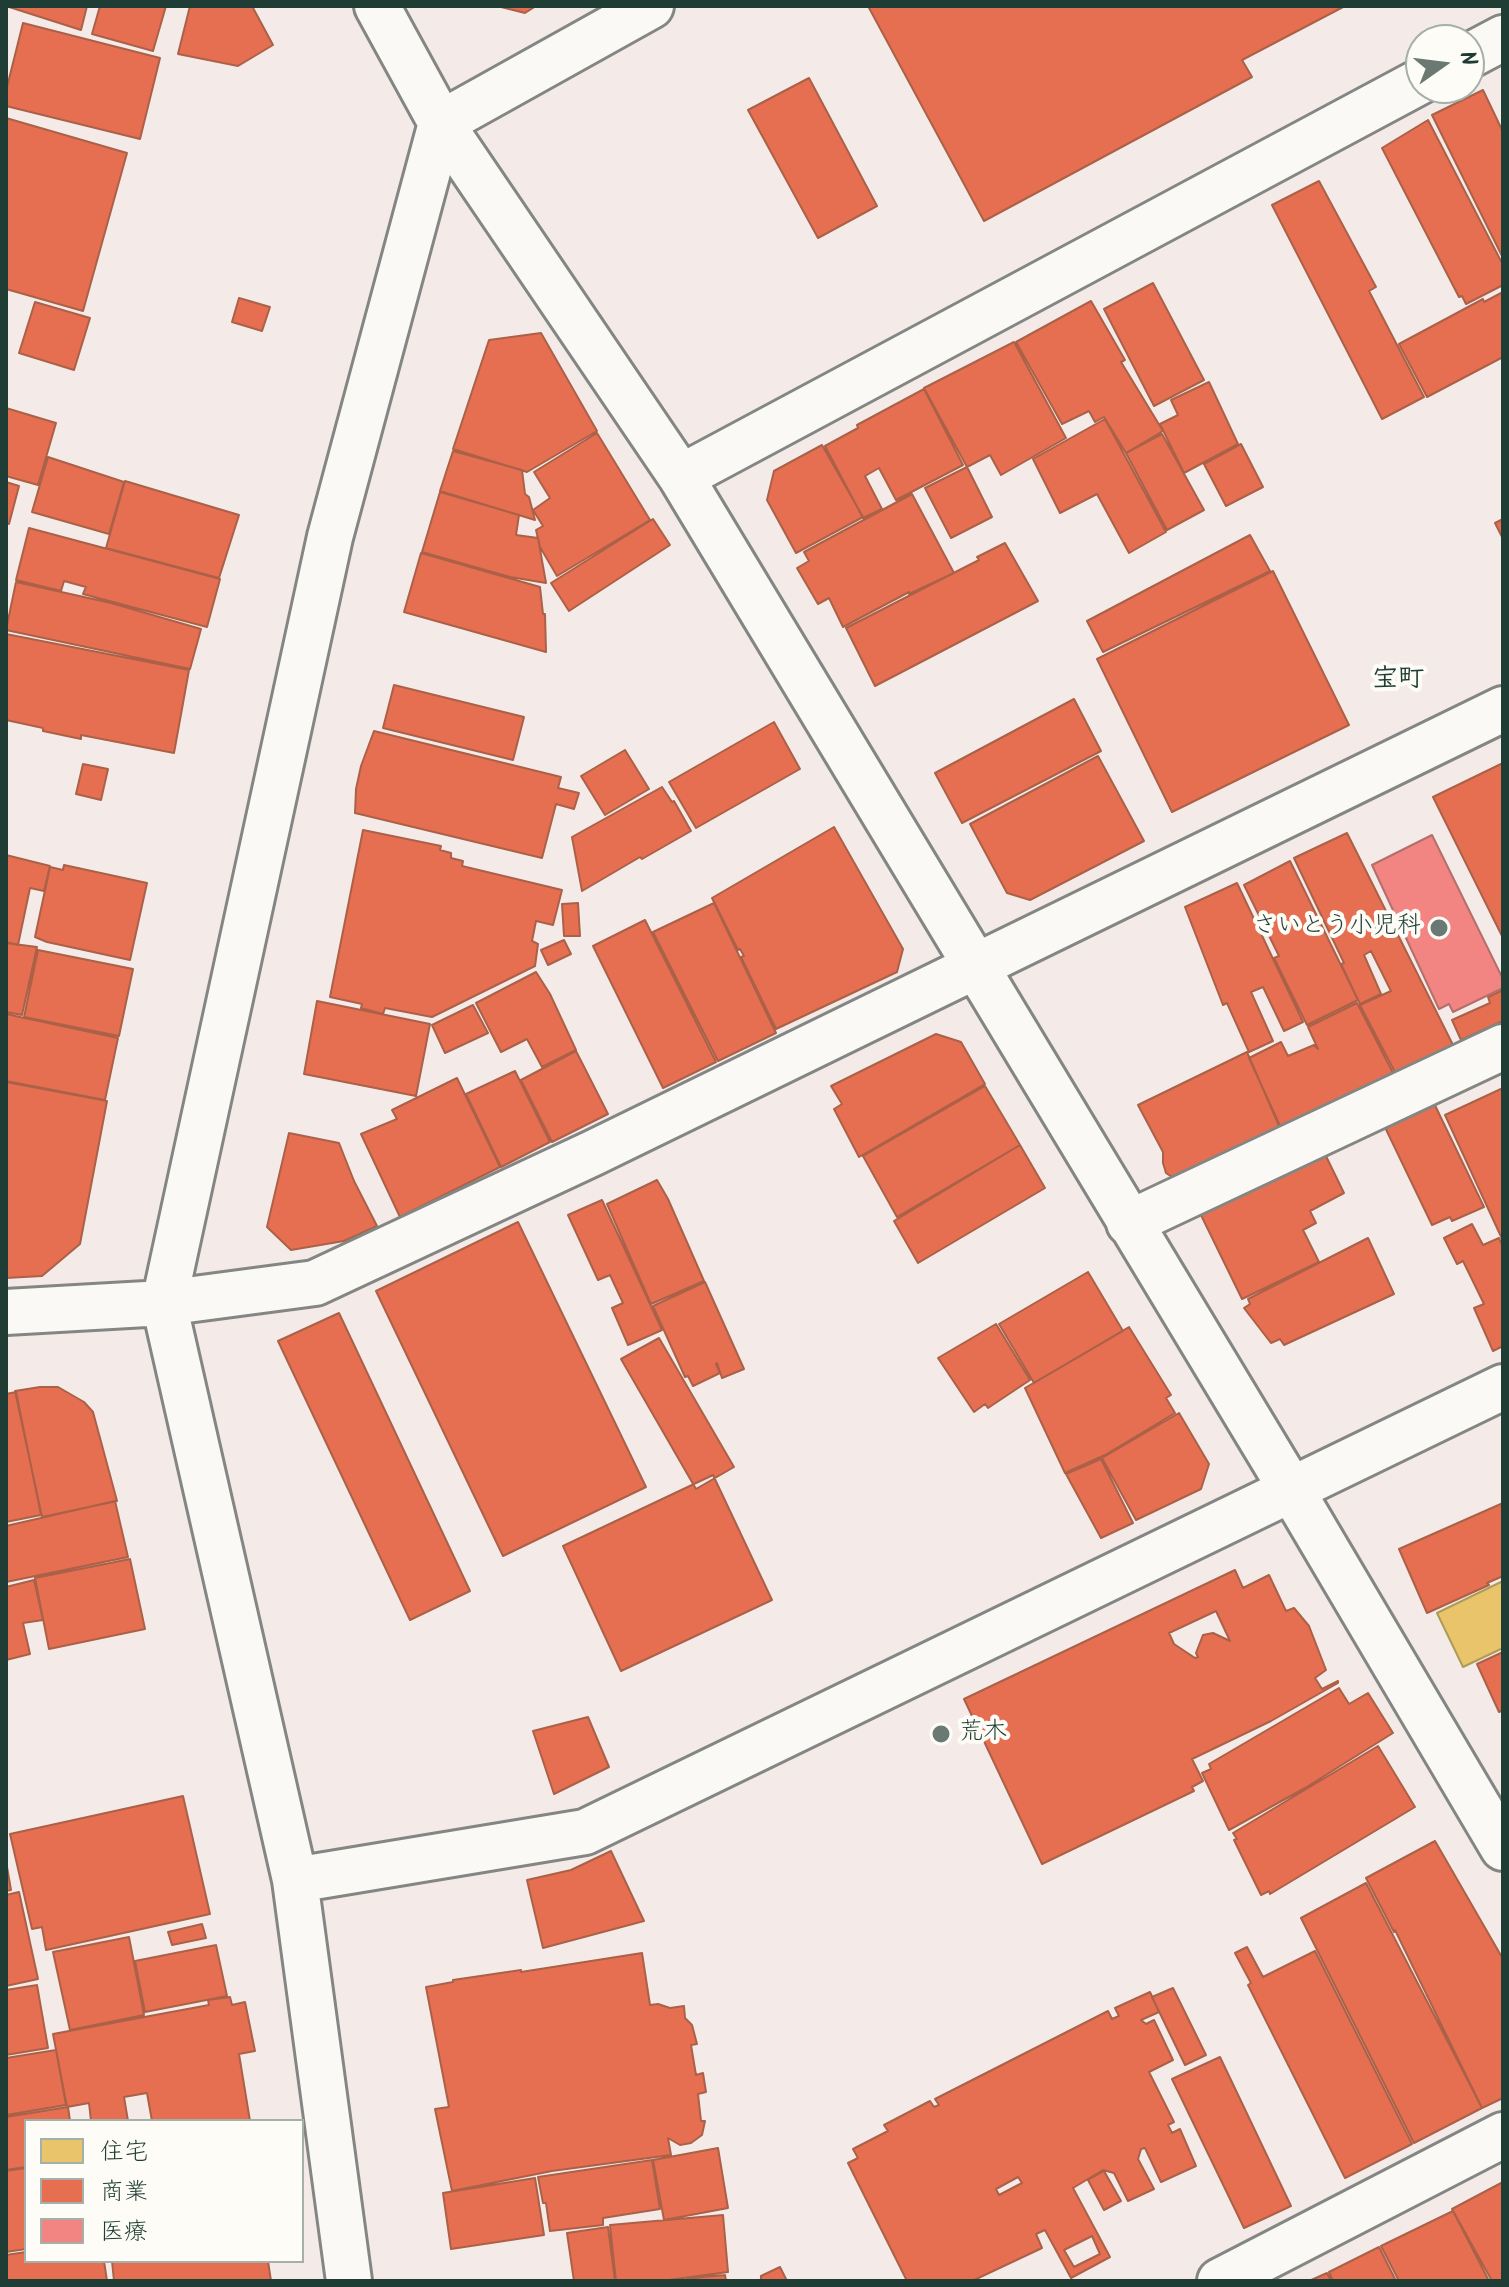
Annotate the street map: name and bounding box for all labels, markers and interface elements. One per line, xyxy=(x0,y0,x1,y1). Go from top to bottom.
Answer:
north arrow xyxy=(1405,24,1485,104)
text: N xyxy=(1448,48,1485,70)
district label: 宝町 xyxy=(1372,666,1424,698)
place label: さいとう小児科 xyxy=(1253,914,1421,942)
marker: さいとう小児科 xyxy=(1428,917,1450,939)
place label: 荒木 xyxy=(959,1720,1007,1748)
marker: 荒木 xyxy=(930,1723,952,1745)
legend xyxy=(24,2119,304,2263)
text: 住宅 xyxy=(100,2133,148,2172)
text: 商業 xyxy=(100,2173,148,2212)
text: 医療 xyxy=(100,2213,148,2252)

